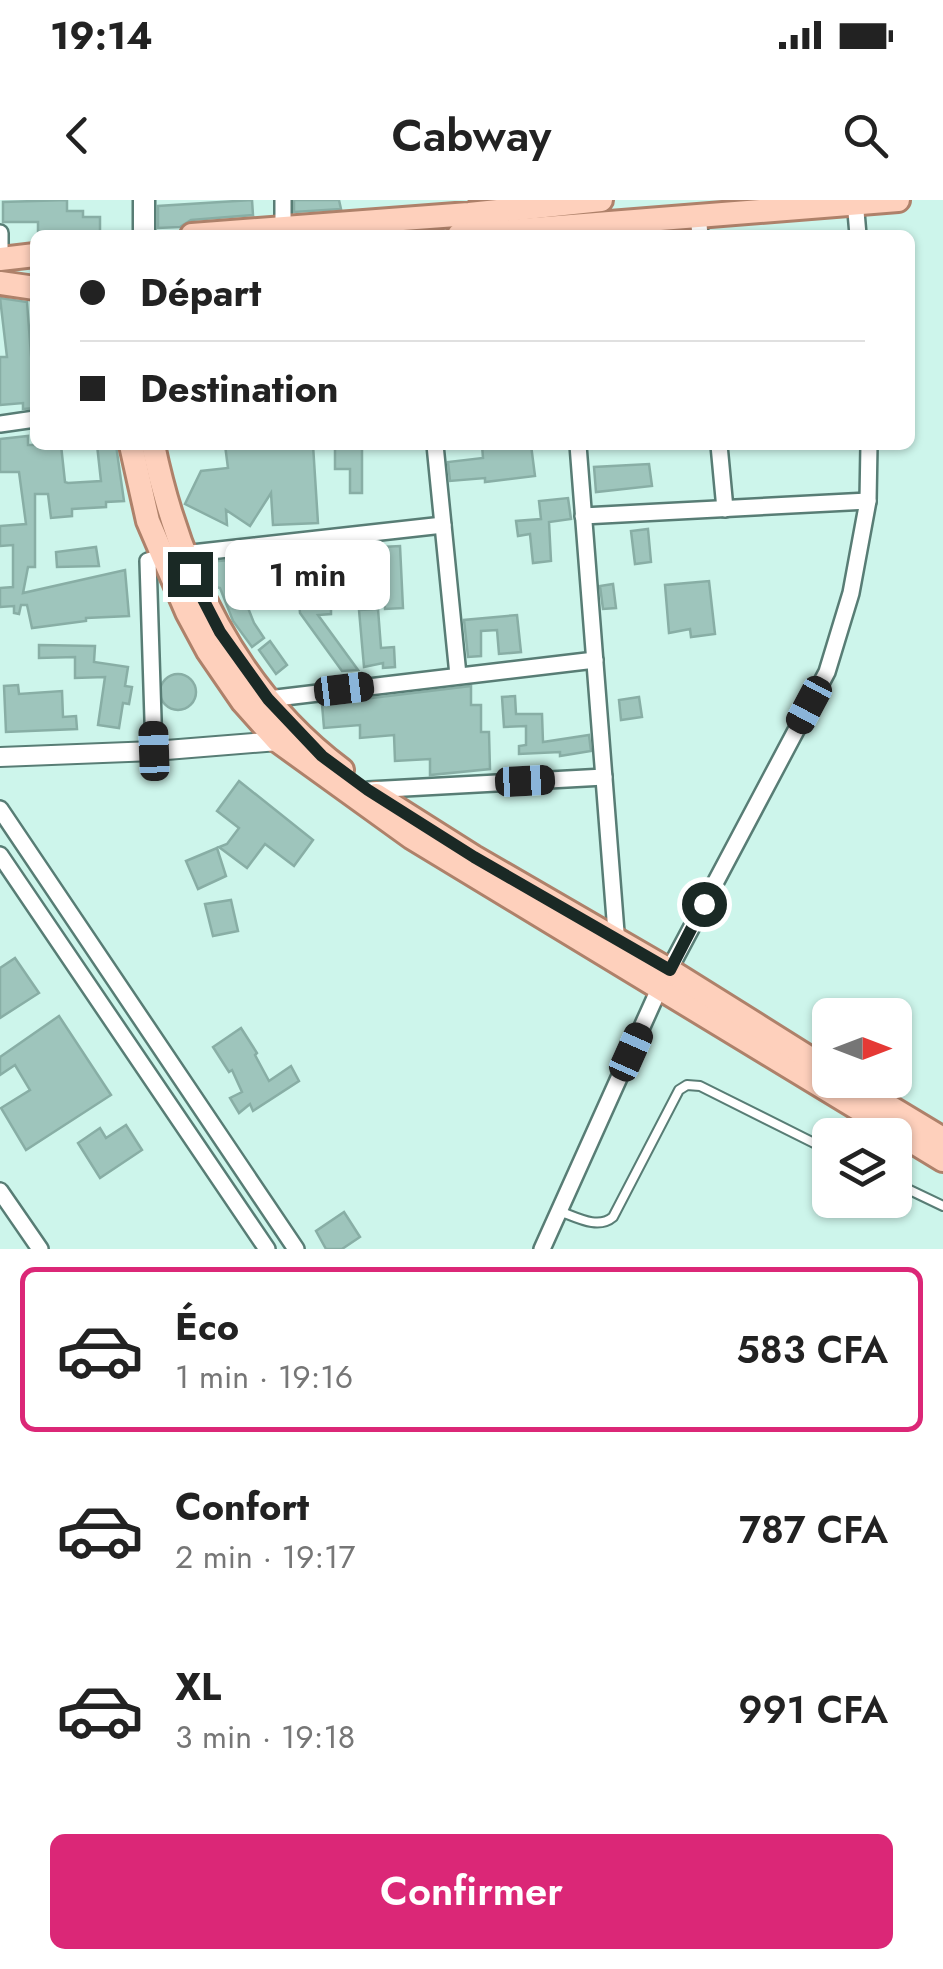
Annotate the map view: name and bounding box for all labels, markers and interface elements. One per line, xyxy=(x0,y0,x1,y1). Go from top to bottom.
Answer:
text: 19:14 xyxy=(50,8,153,63)
text: Cabway xyxy=(392,103,551,168)
icon: back xyxy=(50,108,105,163)
icon: search xyxy=(838,108,893,163)
text: Départ xyxy=(140,265,261,320)
text: Destination xyxy=(140,361,339,416)
callout: 1 min xyxy=(225,539,390,609)
route end xyxy=(168,552,213,597)
text: 1 min xyxy=(269,552,346,598)
car xyxy=(312,670,376,708)
car xyxy=(782,671,836,739)
car xyxy=(138,720,170,782)
car xyxy=(494,764,556,798)
route start xyxy=(682,882,727,927)
north arrow xyxy=(812,998,912,1098)
map controls xyxy=(812,998,912,1218)
car xyxy=(605,1018,657,1086)
button: layers xyxy=(812,1118,912,1218)
text: Éco xyxy=(175,1299,239,1354)
icon: car xyxy=(55,1305,145,1395)
text: 583 CFA xyxy=(736,1322,888,1377)
text: 1 min · 19:16 xyxy=(175,1354,353,1400)
text: Confort xyxy=(175,1479,309,1534)
icon: car xyxy=(55,1485,145,1575)
text: 787 CFA xyxy=(739,1502,888,1557)
text: 2 min · 19:17 xyxy=(175,1534,355,1580)
text: XL xyxy=(175,1659,221,1714)
icon: car xyxy=(55,1665,145,1755)
text: 991 CFA xyxy=(738,1682,888,1737)
text: 3 min · 19:18 xyxy=(175,1714,355,1760)
button: Confirmer xyxy=(50,1834,893,1949)

